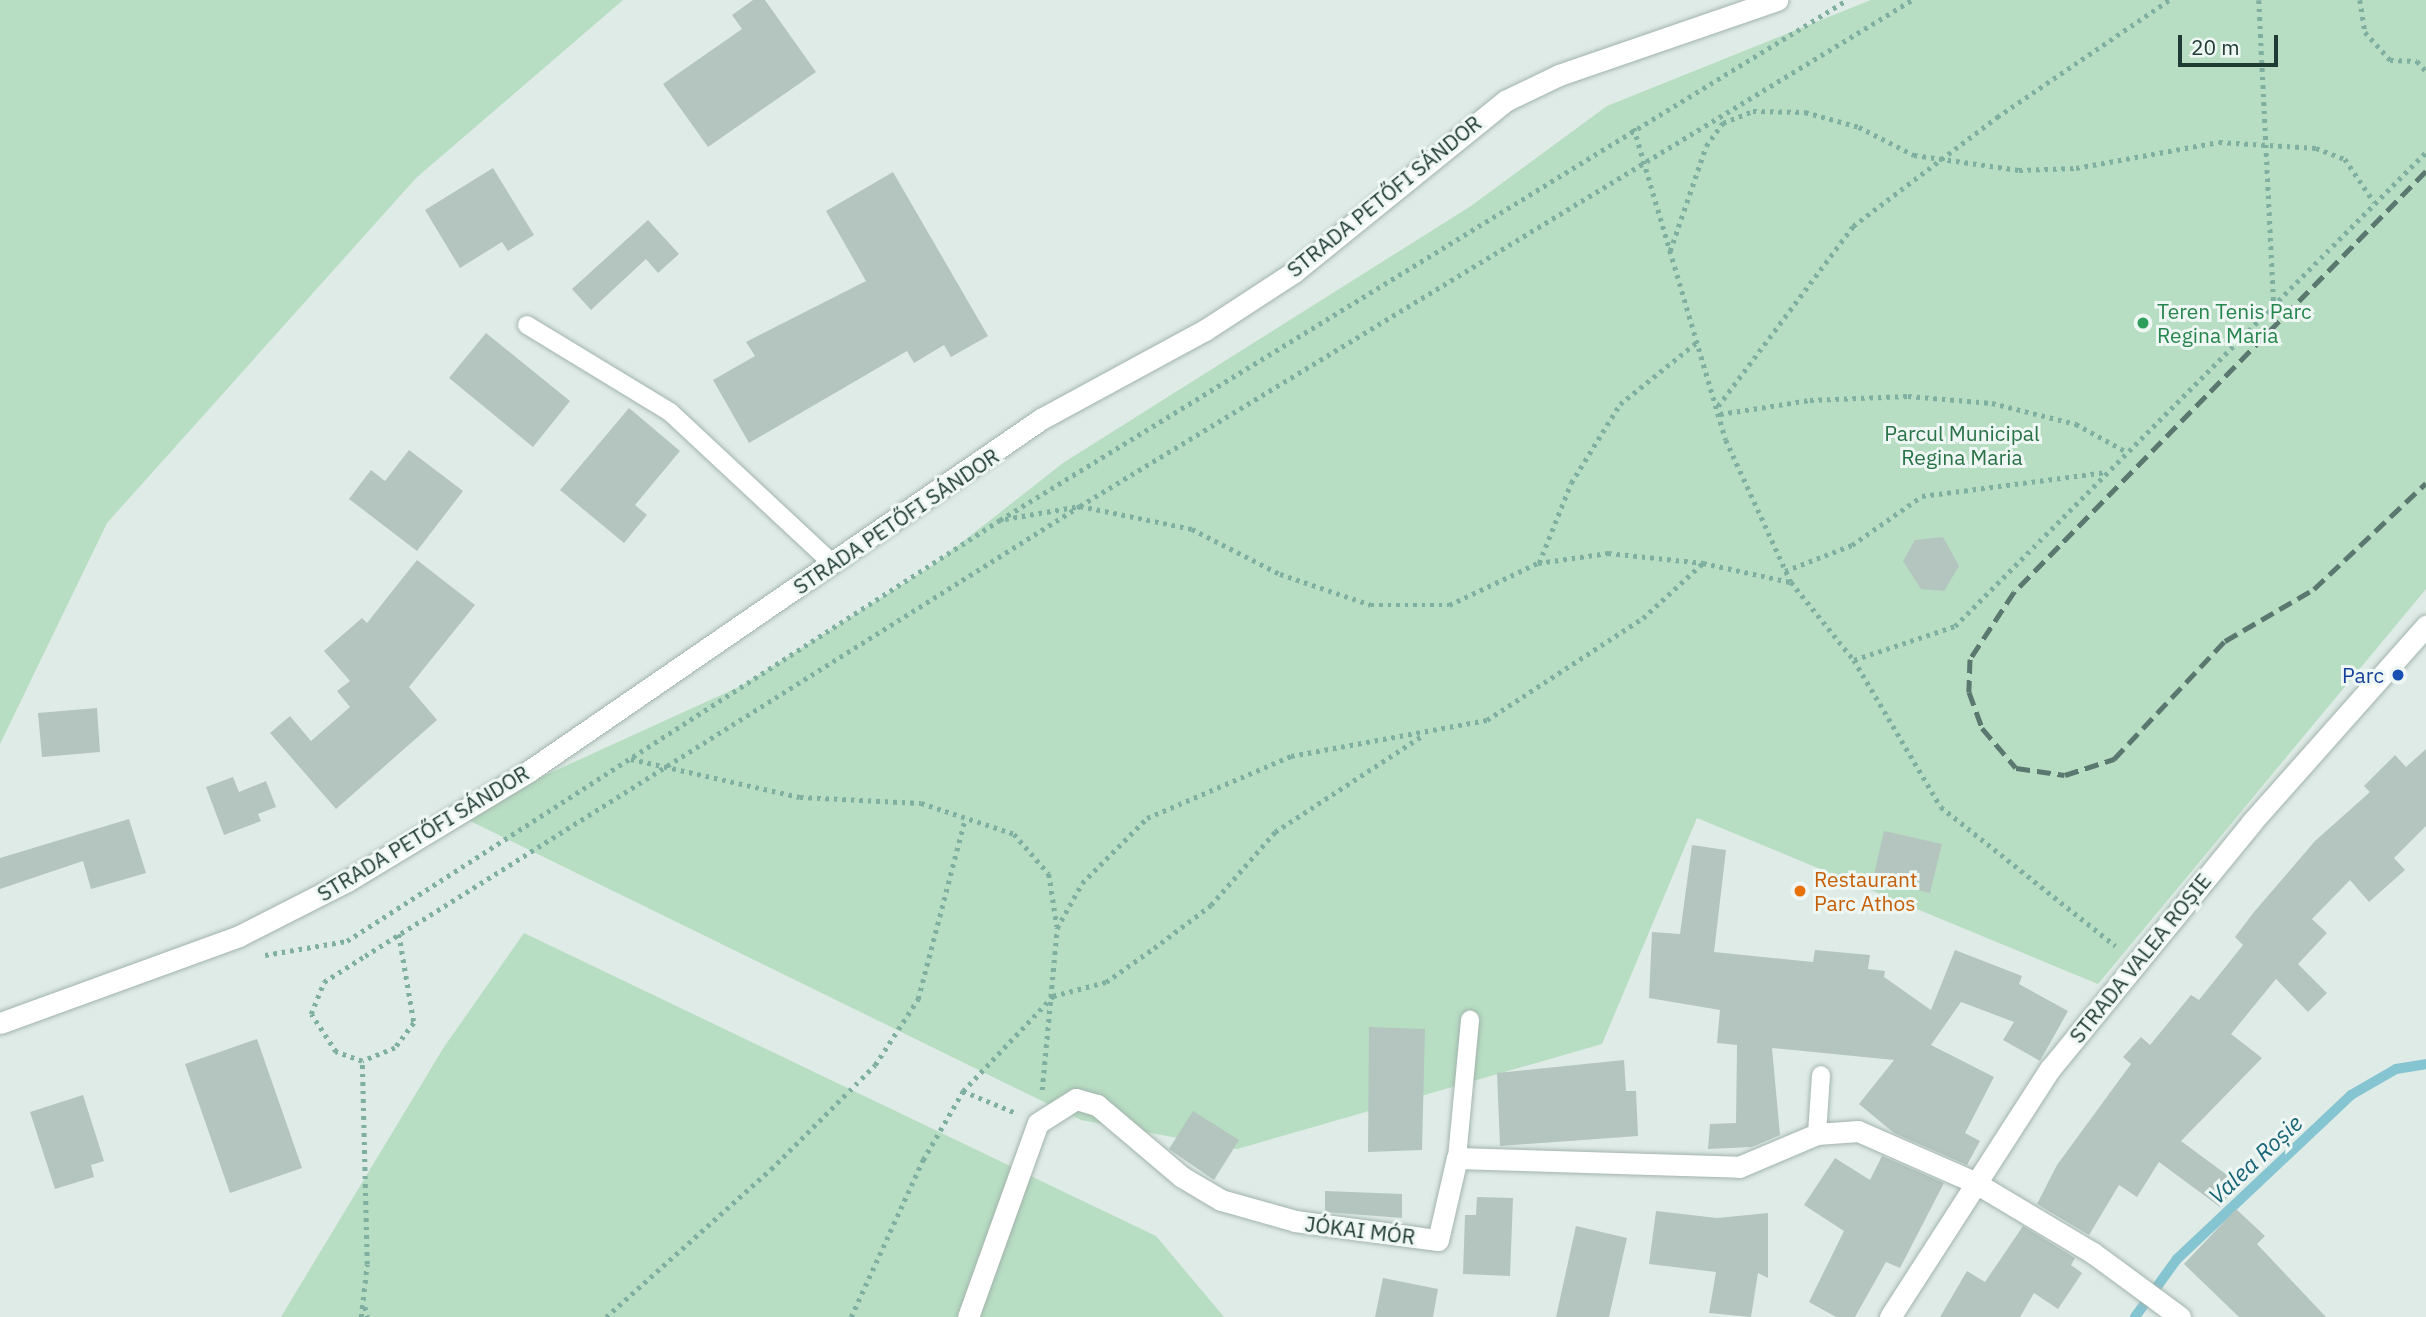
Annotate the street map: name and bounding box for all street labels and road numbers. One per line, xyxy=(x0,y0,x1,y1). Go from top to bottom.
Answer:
street label: STRADA PETŐFI SÁNDOR xyxy=(1282,110,1486,282)
street label: STRADA PETŐFI SÁNDOR xyxy=(788,443,1004,599)
street label: STRADA PETŐFI SÁNDOR xyxy=(313,760,533,906)
street label: STRADA VALEA ROȘIE xyxy=(2064,868,2216,1048)
street label: JÓKAI MÓR xyxy=(1303,1211,1417,1249)

